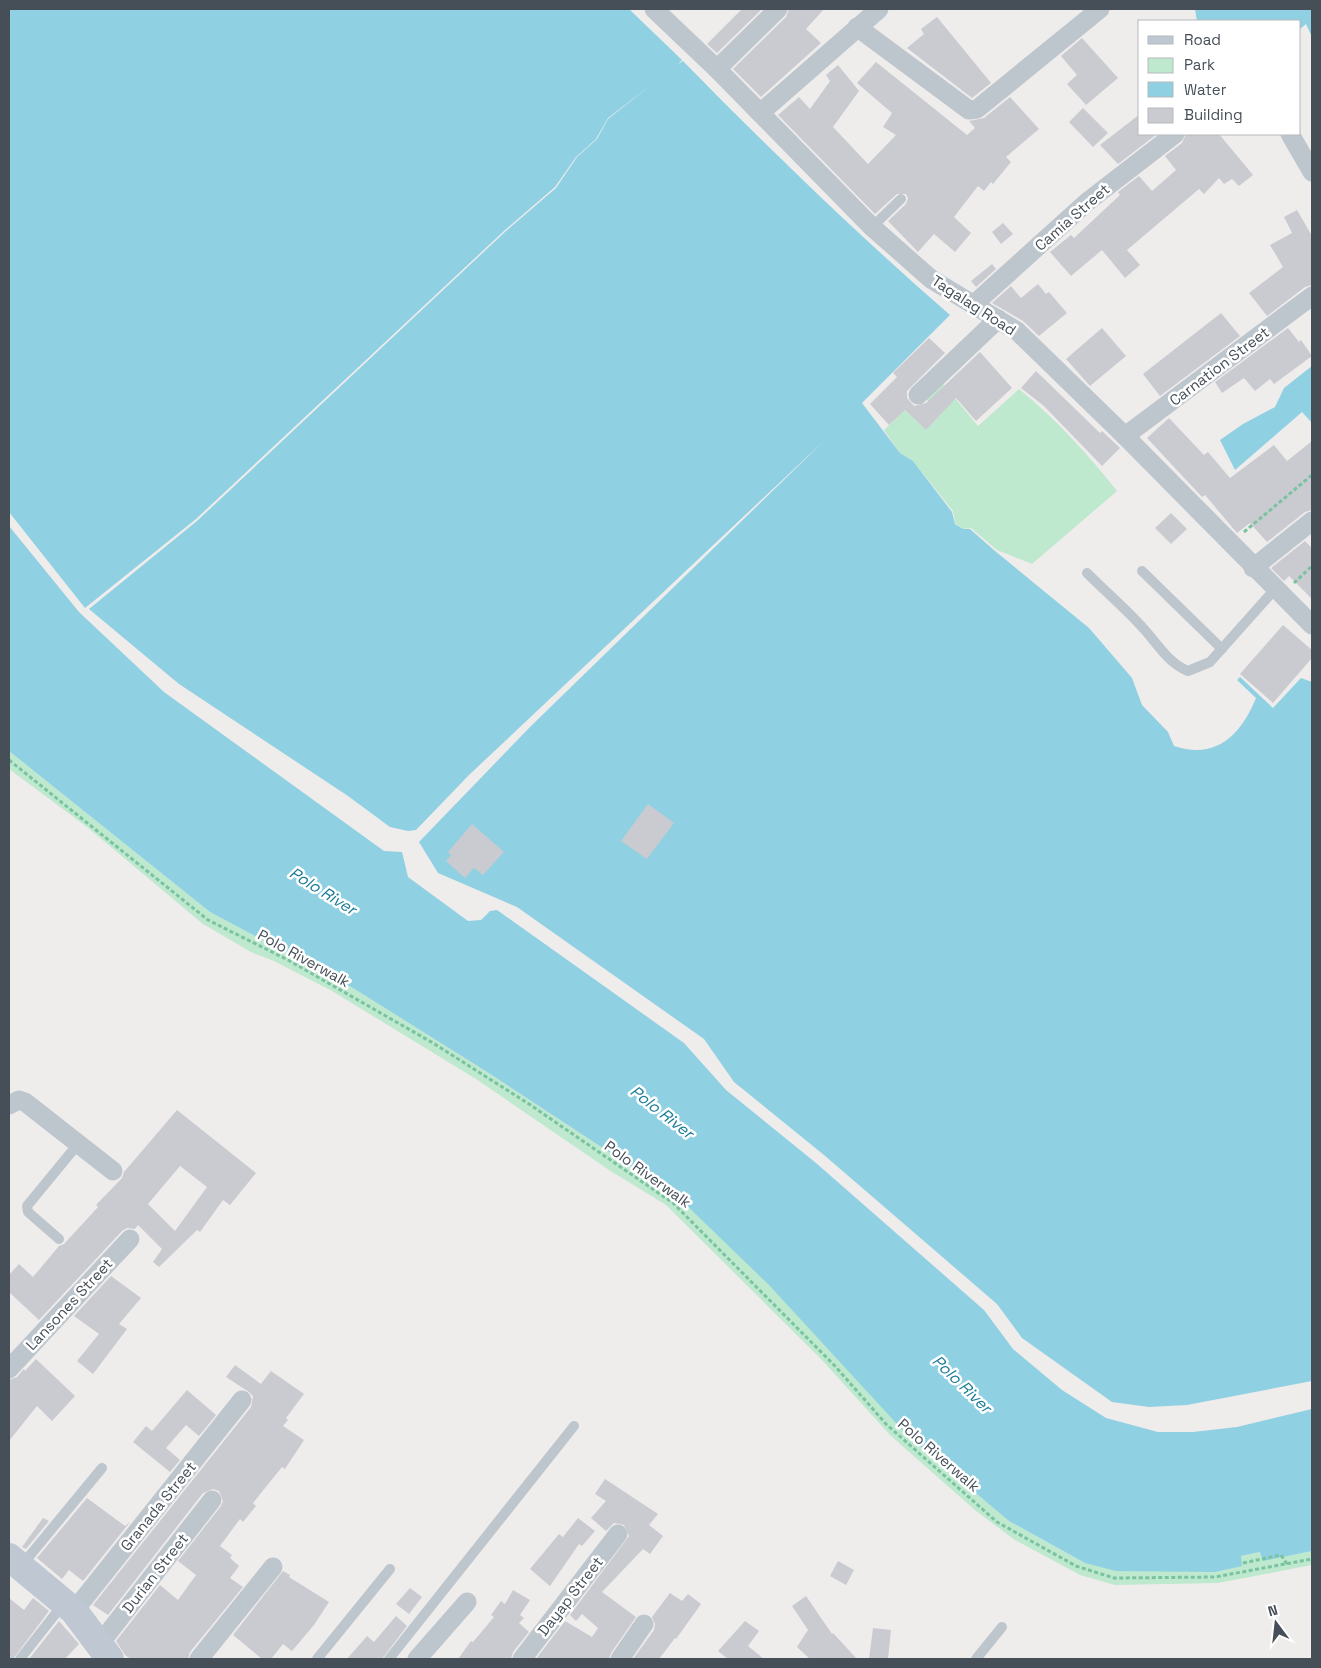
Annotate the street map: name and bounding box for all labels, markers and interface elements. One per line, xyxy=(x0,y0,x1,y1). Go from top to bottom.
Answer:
legend xyxy=(1138,20,1301,135)
text: Road xyxy=(1184,30,1221,49)
text: Park xyxy=(1184,55,1215,74)
text: Water xyxy=(1184,80,1227,99)
text: Building xyxy=(1184,105,1243,124)
street label: Camia Street xyxy=(1031,179,1113,255)
street label: Tagalag Road xyxy=(928,271,1020,339)
street label: Carnation Street xyxy=(1165,322,1273,410)
water label: Polo River xyxy=(286,862,362,921)
street label: Polo Riverwalk xyxy=(255,925,353,991)
water label: Polo River xyxy=(626,1081,700,1145)
street label: Polo Riverwalk xyxy=(601,1136,695,1212)
street label: Lansones Street xyxy=(22,1254,117,1354)
water label: Polo River xyxy=(928,1350,998,1419)
street label: Polo Riverwalk xyxy=(894,1414,984,1496)
street label: Granada Street xyxy=(116,1457,200,1555)
street label: Durian Street xyxy=(118,1529,192,1617)
street label: Dayap Street xyxy=(533,1552,607,1639)
north arrow xyxy=(1251,1598,1301,1648)
text: N xyxy=(1266,1601,1280,1620)

